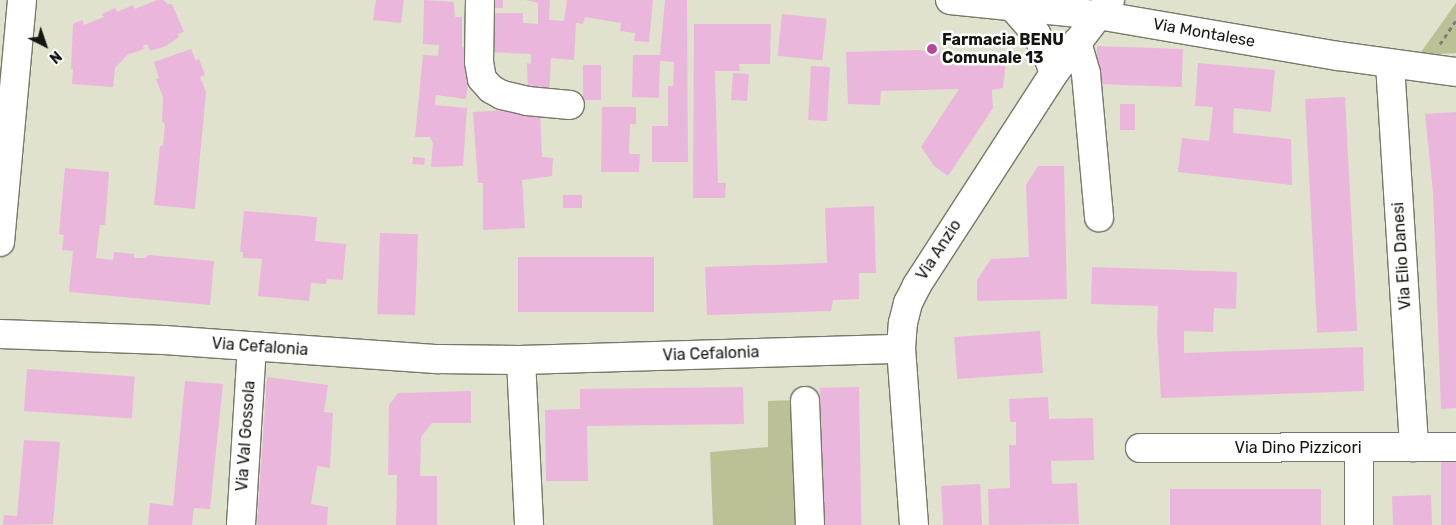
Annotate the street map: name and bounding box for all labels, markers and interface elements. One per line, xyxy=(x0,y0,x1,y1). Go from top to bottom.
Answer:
street label: Via Montalese xyxy=(1151,15,1257,51)
north arrow xyxy=(20,20,70,70)
place label: Farmacia BENU Comunale 13 xyxy=(942,30,1064,68)
marker: Farmacia BENU Comunale 13 xyxy=(926,43,938,55)
text: N xyxy=(46,47,65,66)
street label: Via Elio Danesi xyxy=(1389,201,1415,311)
street label: Via Anzio xyxy=(912,216,966,284)
street label: Via Cefalonia xyxy=(211,334,309,360)
street label: Via Cefalonia xyxy=(662,343,760,365)
street label: Via Val Gossola xyxy=(233,380,259,492)
street label: Via Dino Pizzicori xyxy=(1234,438,1362,458)

